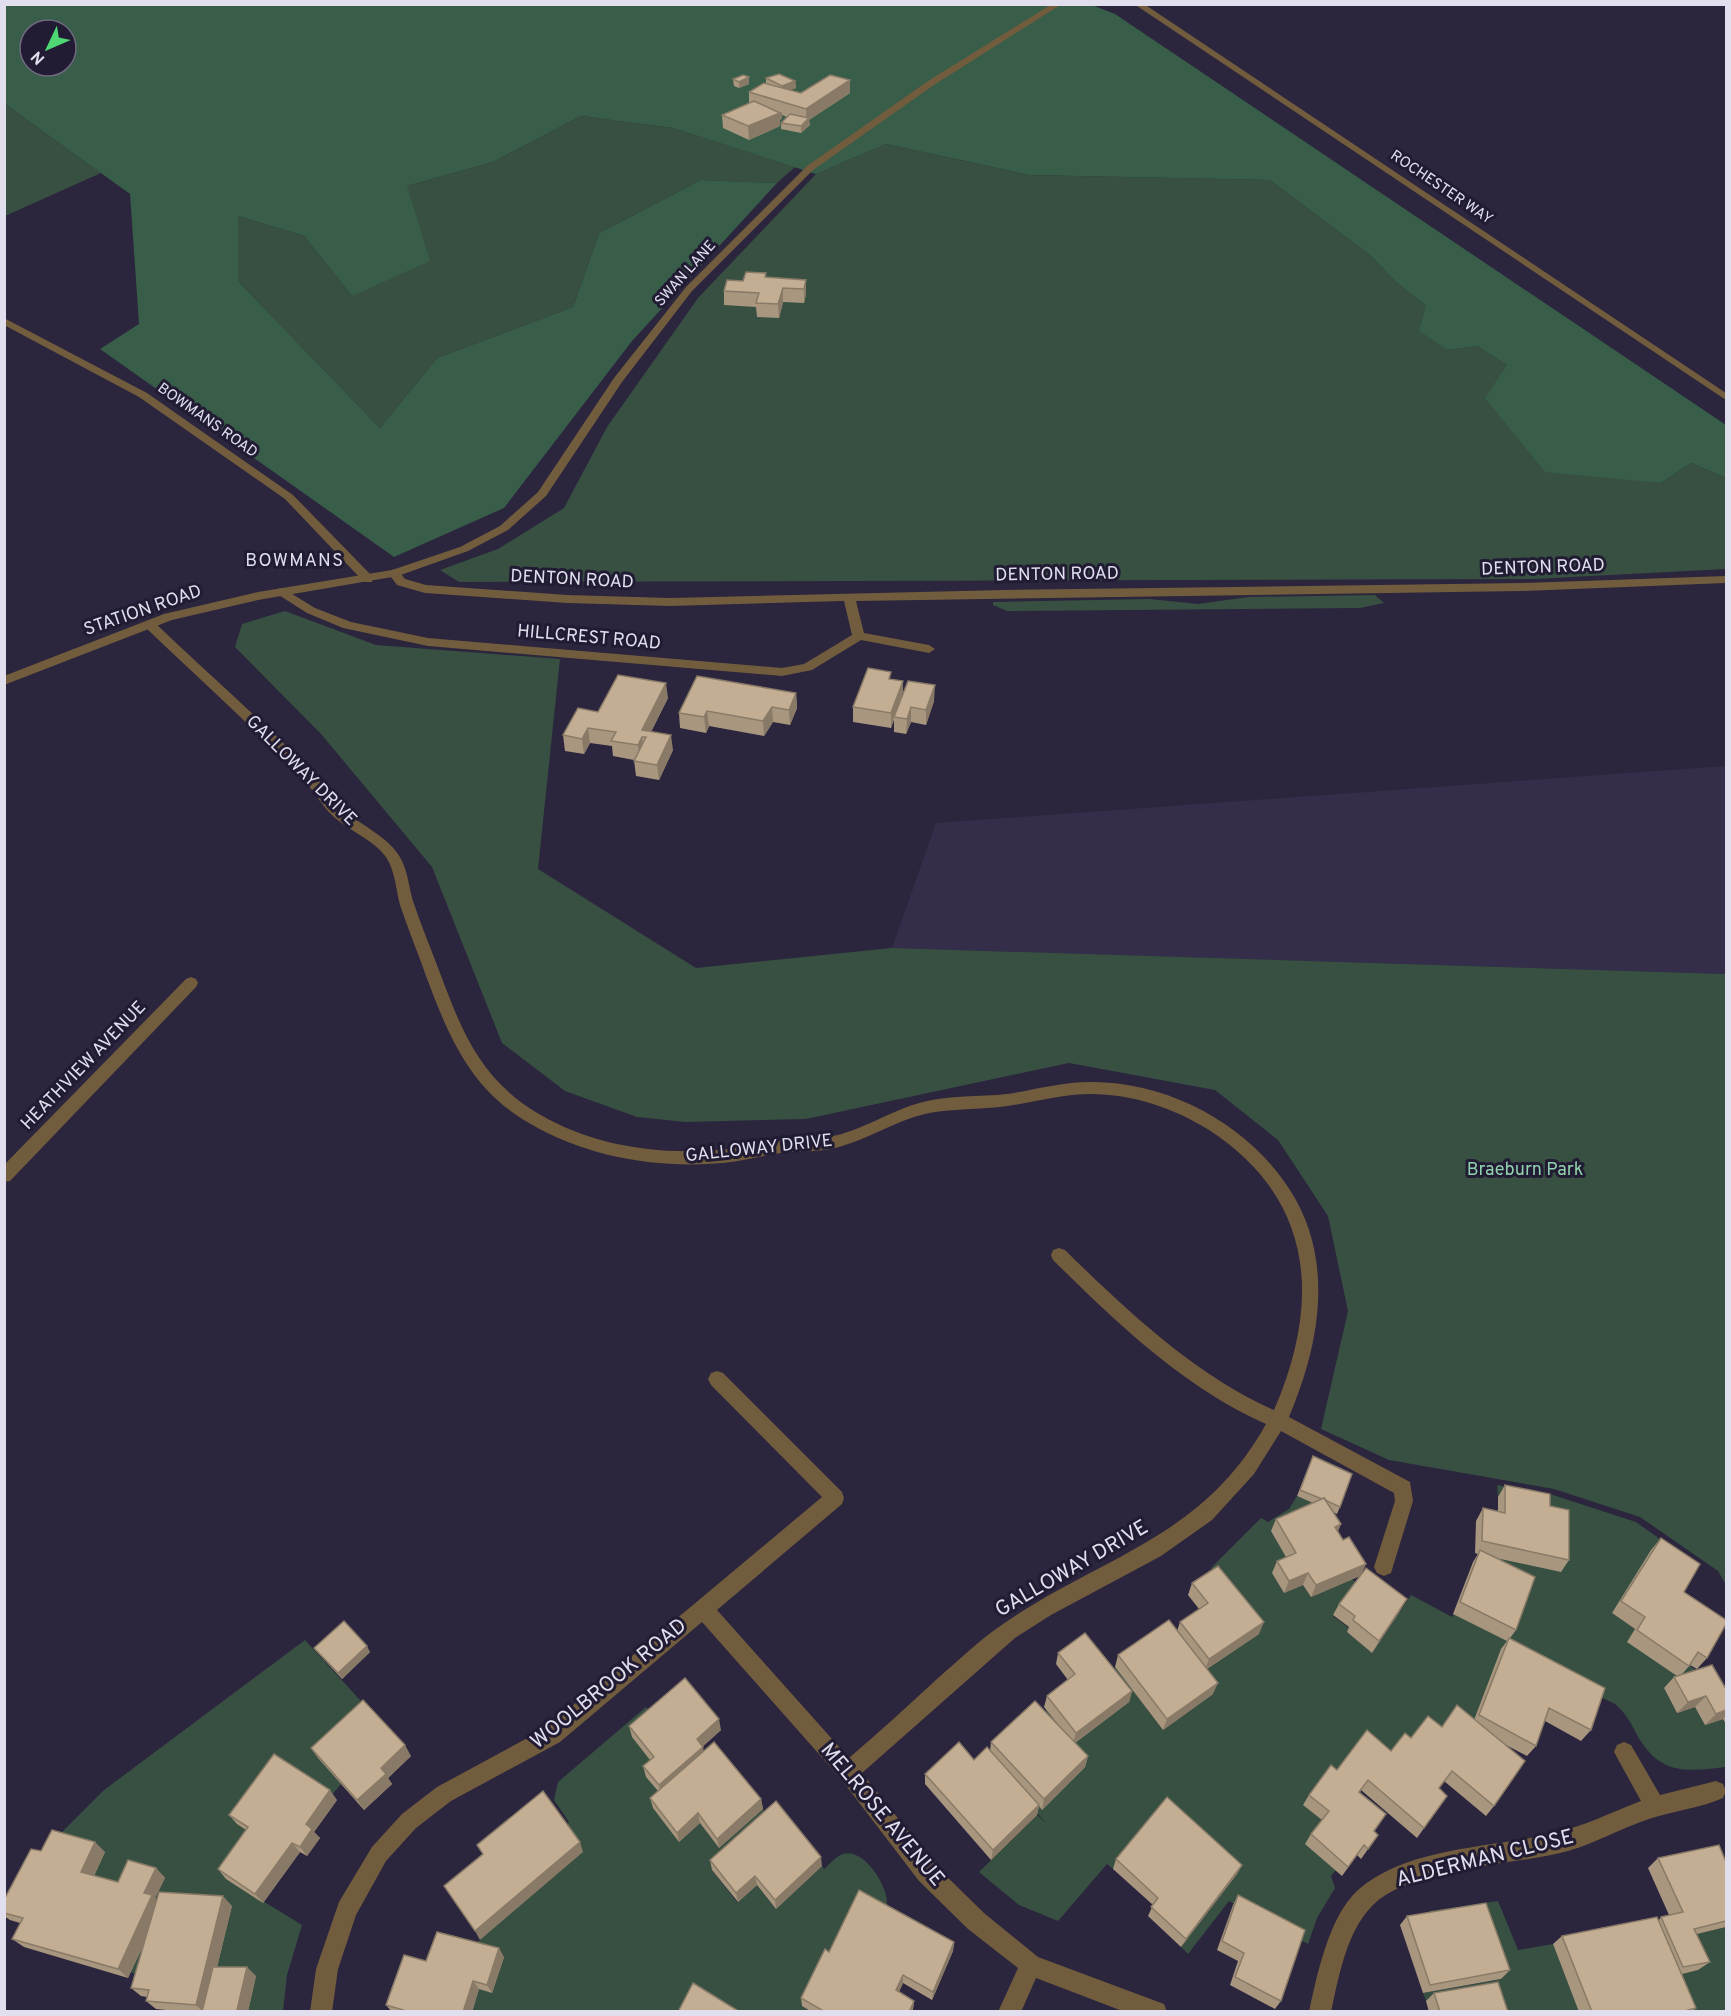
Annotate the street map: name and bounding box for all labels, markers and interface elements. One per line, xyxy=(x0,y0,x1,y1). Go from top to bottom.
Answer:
north arrow xyxy=(18,18,78,78)
text: N xyxy=(27,46,50,68)
street label: ROCHESTER WAY xyxy=(1386,147,1496,230)
street label: SWAN LANE xyxy=(651,237,721,311)
street label: BOWMANS ROAD xyxy=(153,379,261,463)
district label: BOWMANS xyxy=(245,550,345,573)
street label: DENTON ROAD xyxy=(1481,554,1605,582)
street label: DENTON ROAD xyxy=(995,562,1119,588)
street label: DENTON ROAD xyxy=(510,565,634,595)
street label: STATION ROAD xyxy=(81,580,205,642)
street label: HILLCREST ROAD xyxy=(516,620,662,656)
street label: GALLOWAY DRIVE xyxy=(241,711,361,831)
street label: HEATHVIEW AVENUE xyxy=(16,997,152,1135)
street label: GALLOWAY DRIVE xyxy=(684,1130,834,1168)
park label: Braeburn Park xyxy=(1467,1159,1583,1182)
street label: GALLOWAY DRIVE xyxy=(991,1514,1153,1624)
street label: WOOLBROOK ROAD xyxy=(525,1613,693,1755)
street label: MELROSE AVENUE xyxy=(814,1738,950,1892)
street label: ALDERMAN CLOSE xyxy=(1393,1824,1577,1894)

